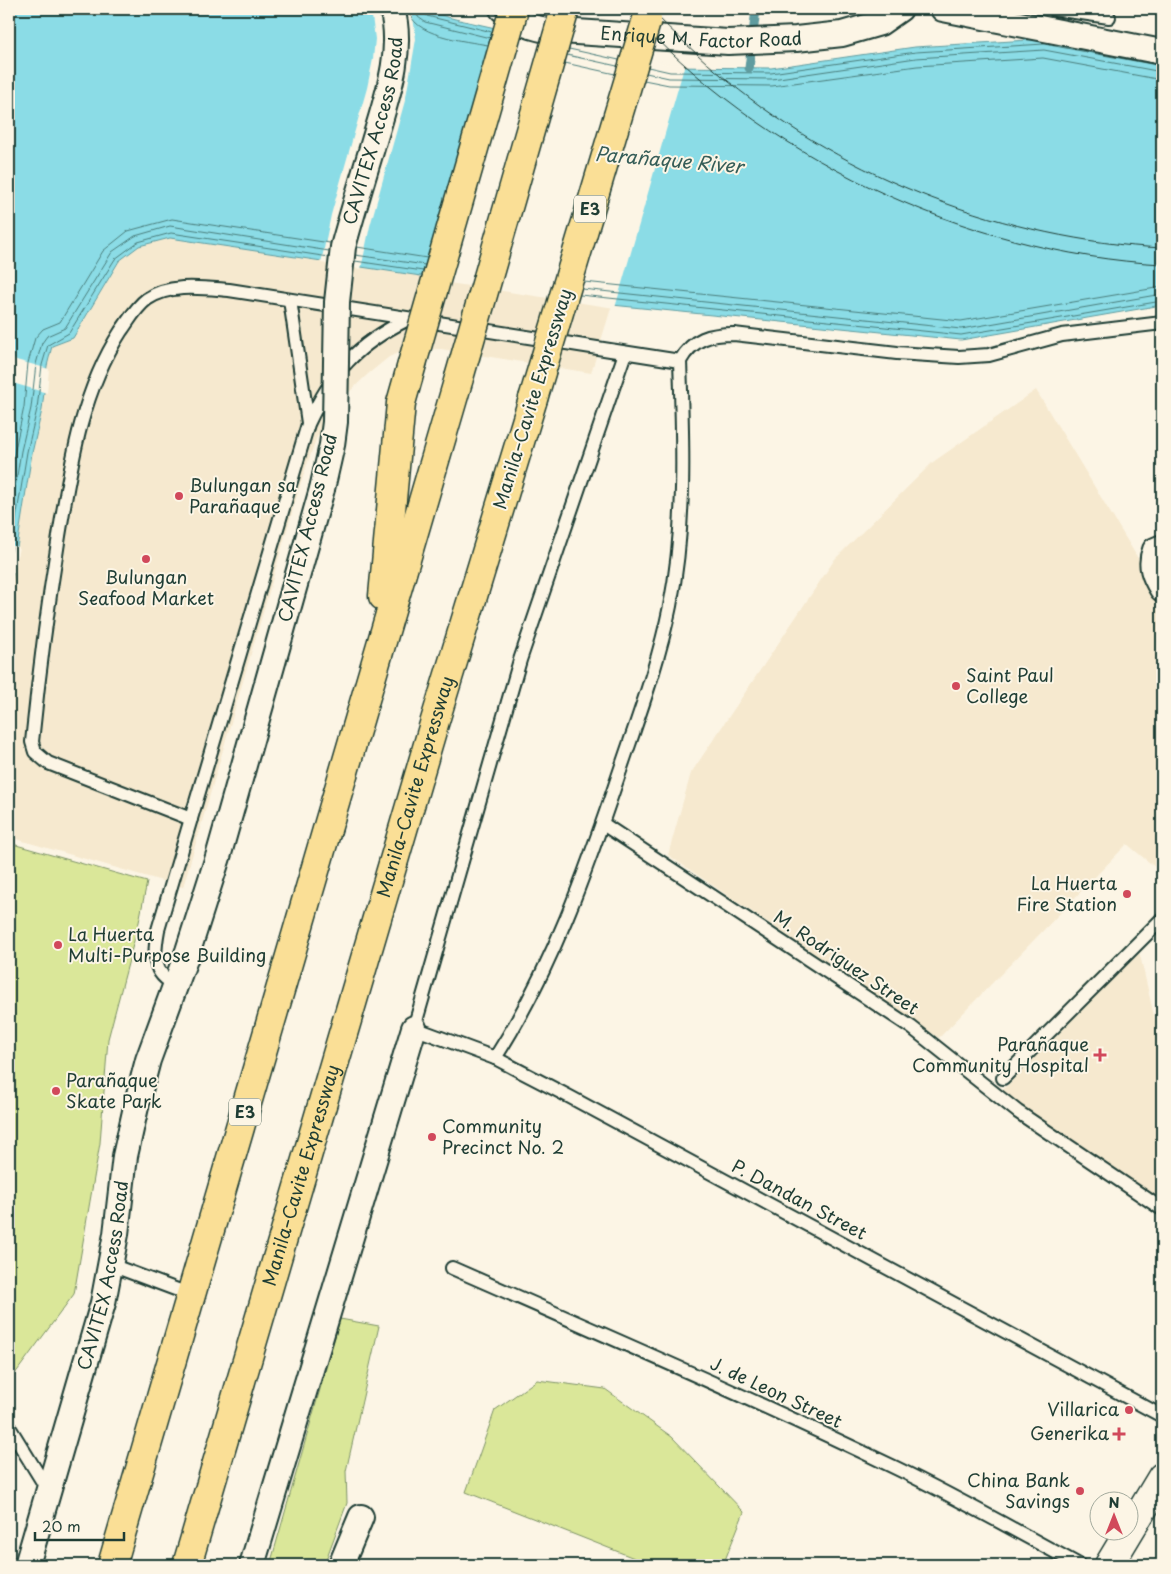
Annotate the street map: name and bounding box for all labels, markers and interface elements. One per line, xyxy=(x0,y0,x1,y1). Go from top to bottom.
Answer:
street label: Enrique M. Factor Road xyxy=(600,19,803,54)
street label: CAVITEX Access Road xyxy=(335,37,408,228)
water label: Parañaque River xyxy=(594,139,747,180)
road number: E3 xyxy=(574,195,606,222)
street label: Manila–Cavite Expressway xyxy=(485,285,578,512)
street label: CAVITEX Access Road xyxy=(270,430,343,625)
place label: Bulungan sa Parañaque xyxy=(189,471,297,519)
marker: Bulungan sa Parañaque xyxy=(173,490,185,502)
marker: Bulungan Seafood Market xyxy=(140,553,152,565)
place label: Bulungan Seafood Market xyxy=(78,563,214,611)
place label: Saint Paul College xyxy=(966,661,1054,709)
street label: Manila–Cavite Expressway xyxy=(369,673,460,900)
marker: Saint Paul College xyxy=(950,680,962,692)
place label: La Huerta Fire Station xyxy=(1016,869,1118,917)
marker: La Huerta Fire Station xyxy=(1121,888,1133,900)
street label: M. Rodriguez Street xyxy=(769,903,925,1021)
place label: La Huerta Multi-Purpose Building xyxy=(68,920,266,968)
marker: La Huerta Multi-Purpose Building xyxy=(52,939,64,951)
place label: Parañaque Community Hospital xyxy=(912,1030,1089,1078)
marker: Parañaque Community Hospital xyxy=(1093,1048,1107,1062)
street label: Manila–Cavite Expressway xyxy=(255,1061,345,1289)
place label: Parañaque Skate Park xyxy=(66,1066,162,1114)
marker: Parañaque Skate Park xyxy=(50,1085,62,1097)
road number: E3 xyxy=(229,1098,261,1126)
place label: Community Precinct No. 2 xyxy=(442,1112,564,1160)
marker: Community Precinct No. 2 xyxy=(426,1131,438,1143)
street label: P. Dandan Street xyxy=(727,1152,872,1246)
street label: CAVITEX Access Road xyxy=(69,1179,134,1373)
street label: J. de Leon Street xyxy=(706,1349,847,1434)
place label: Villarica xyxy=(1047,1395,1120,1422)
marker: Villarica xyxy=(1123,1404,1135,1416)
place label: Generika xyxy=(1030,1419,1110,1446)
marker: Generika xyxy=(1113,1428,1125,1440)
place label: China Bank Savings xyxy=(967,1466,1070,1514)
marker: China Bank Savings xyxy=(1074,1485,1086,1497)
north arrow xyxy=(1088,1492,1138,1542)
text: N xyxy=(1108,1492,1120,1513)
scale bar xyxy=(35,1509,124,1541)
text: 20 m xyxy=(42,1514,81,1537)

